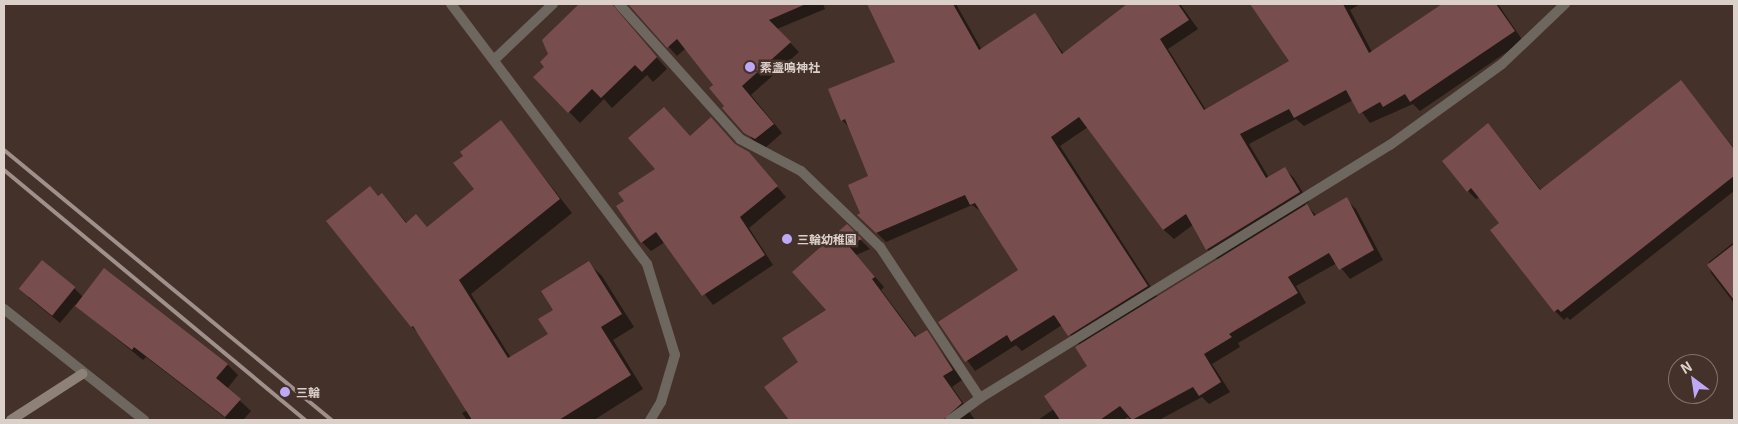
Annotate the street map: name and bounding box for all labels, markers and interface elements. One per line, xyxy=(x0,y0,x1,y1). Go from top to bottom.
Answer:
place label: 素盞鳴神社 xyxy=(760,60,820,74)
marker: 素盞鳴神社 xyxy=(744,61,756,73)
place label: 三輪幼稚園 xyxy=(797,232,857,246)
marker: 三輪幼稚園 xyxy=(781,233,793,245)
north arrow xyxy=(1668,354,1718,404)
text: N xyxy=(1676,356,1695,378)
marker: 三輪 xyxy=(278,385,292,399)
place label: 三輪 xyxy=(296,385,320,399)

